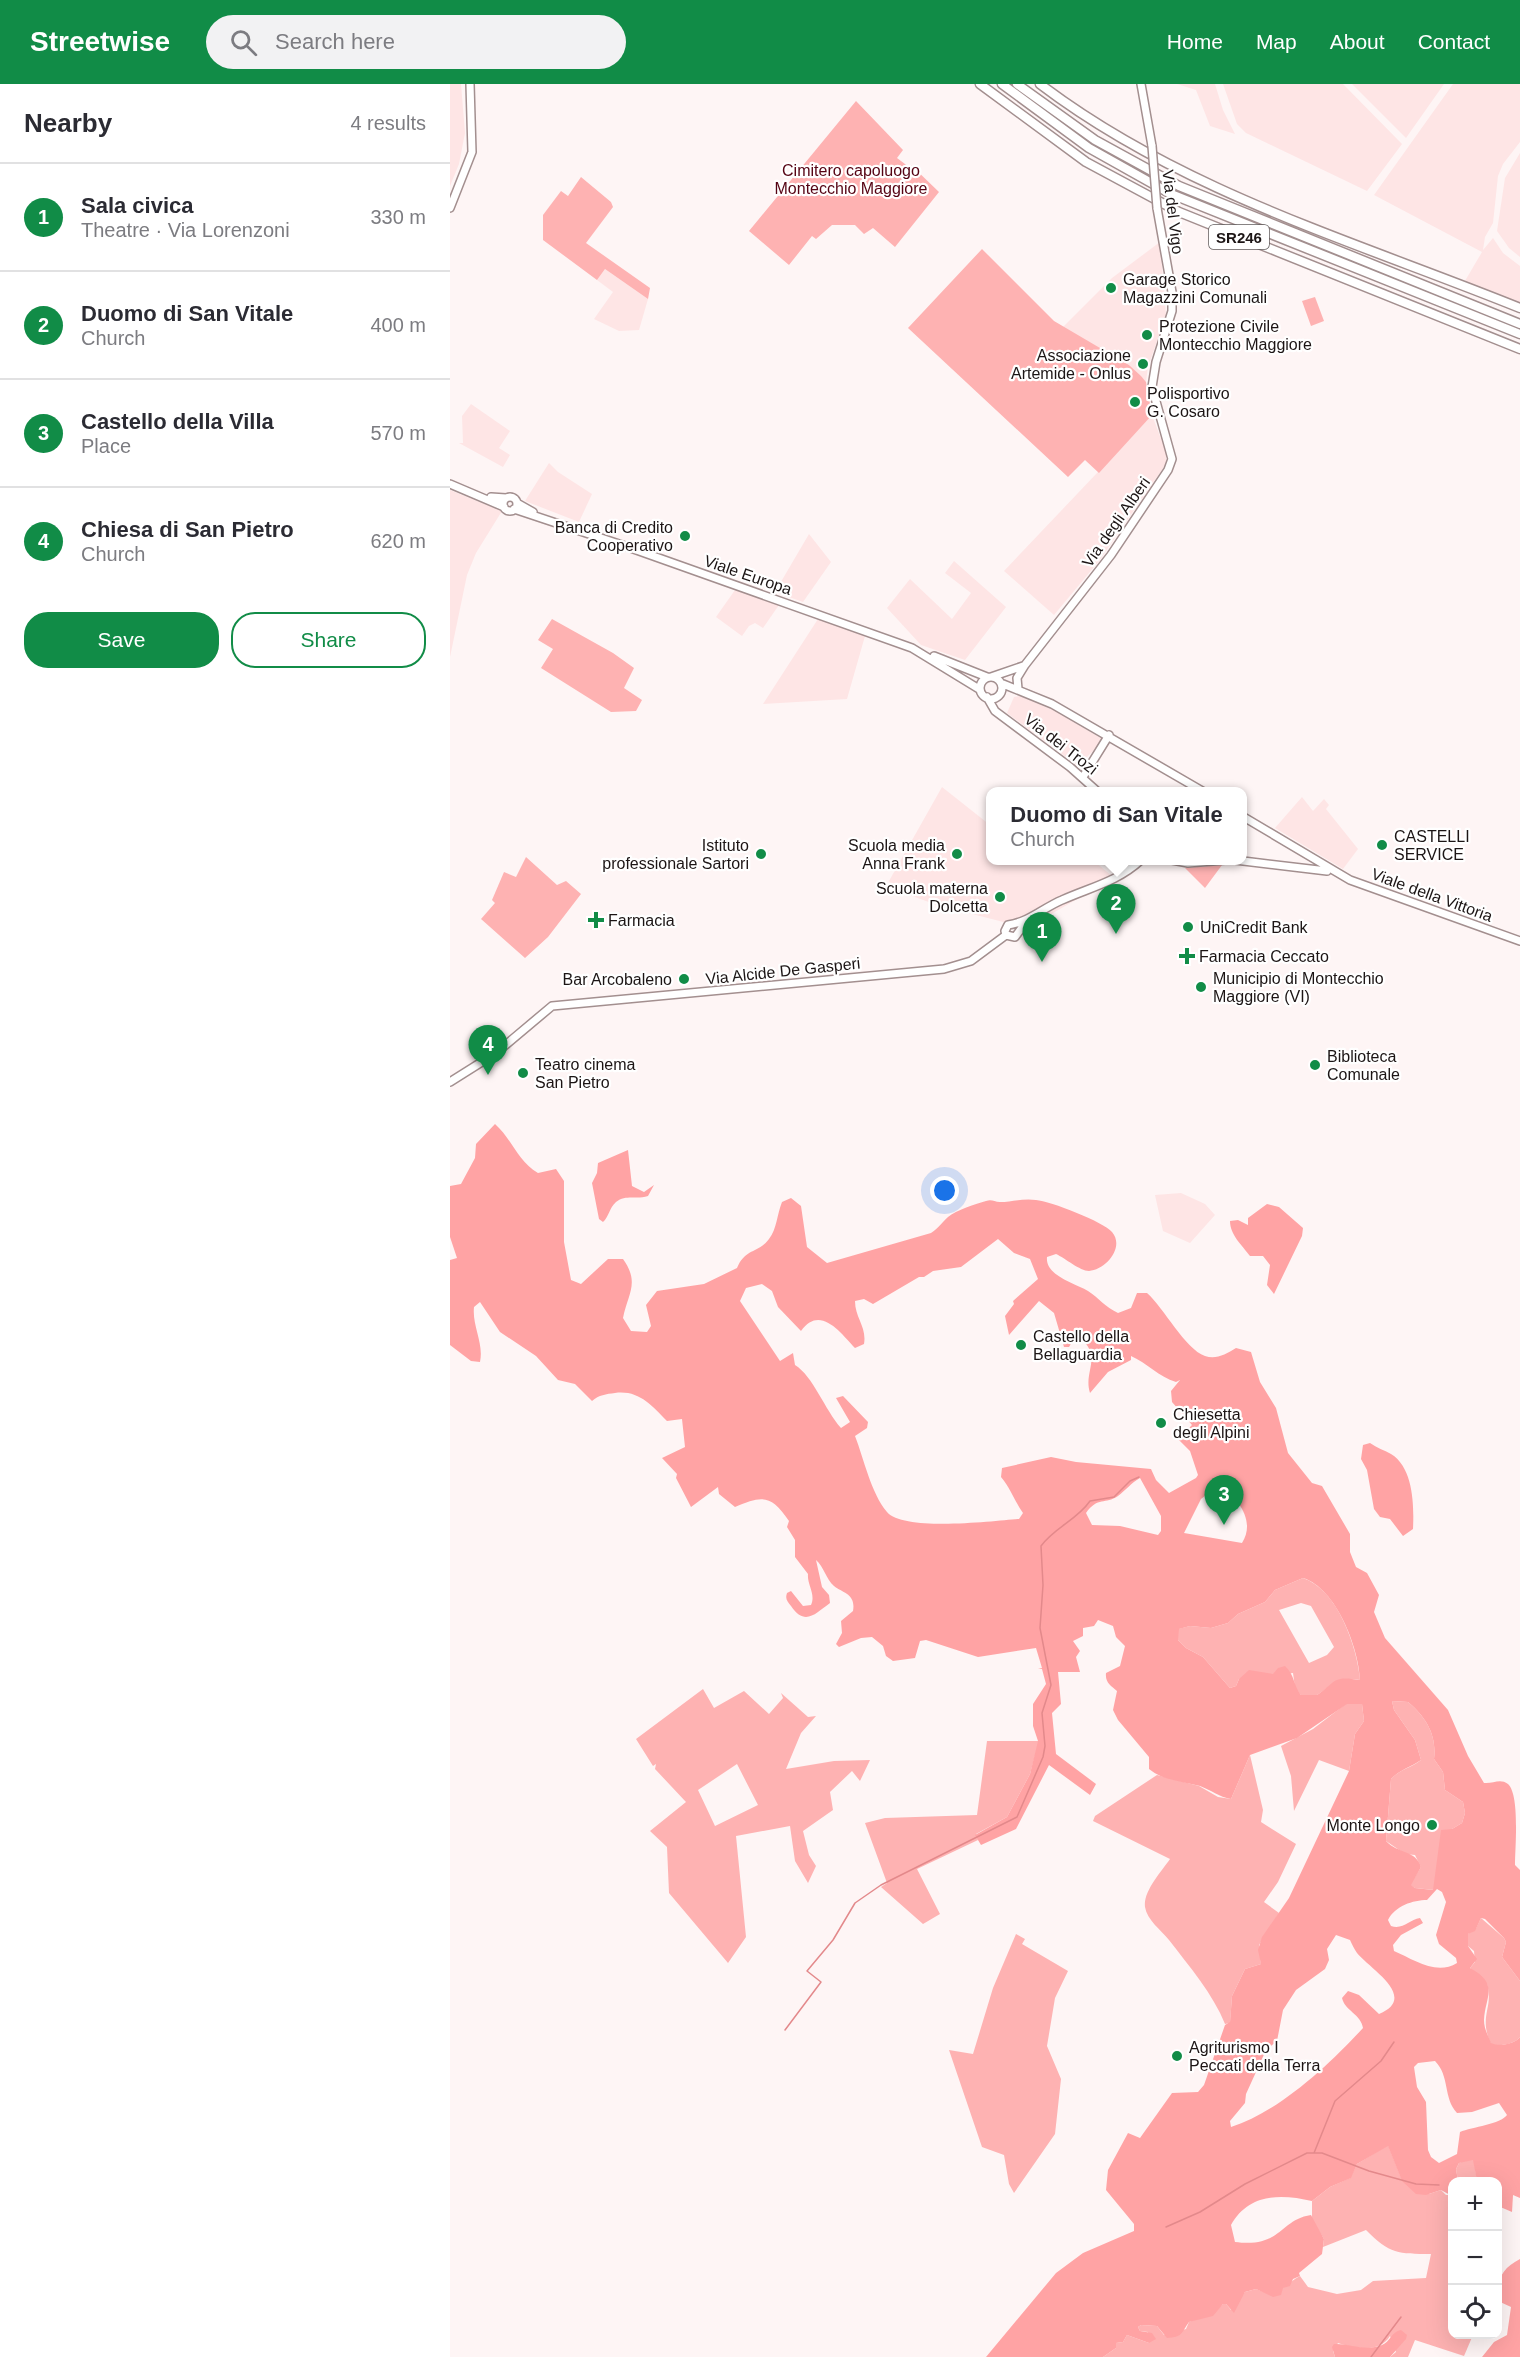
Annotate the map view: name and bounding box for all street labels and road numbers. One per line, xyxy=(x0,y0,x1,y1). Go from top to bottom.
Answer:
street label: Via del Vigo xyxy=(1159,169,1187,255)
road number: SR246 xyxy=(1209,225,1269,249)
street label: Via degli Alberi xyxy=(1079,474,1153,570)
street label: Viale Europa xyxy=(702,552,794,598)
street label: Via dei Trozi xyxy=(1021,710,1101,778)
street label: Viale della Vittoria xyxy=(1369,865,1495,925)
street label: Via Alcide De Gasperi xyxy=(705,954,861,988)

